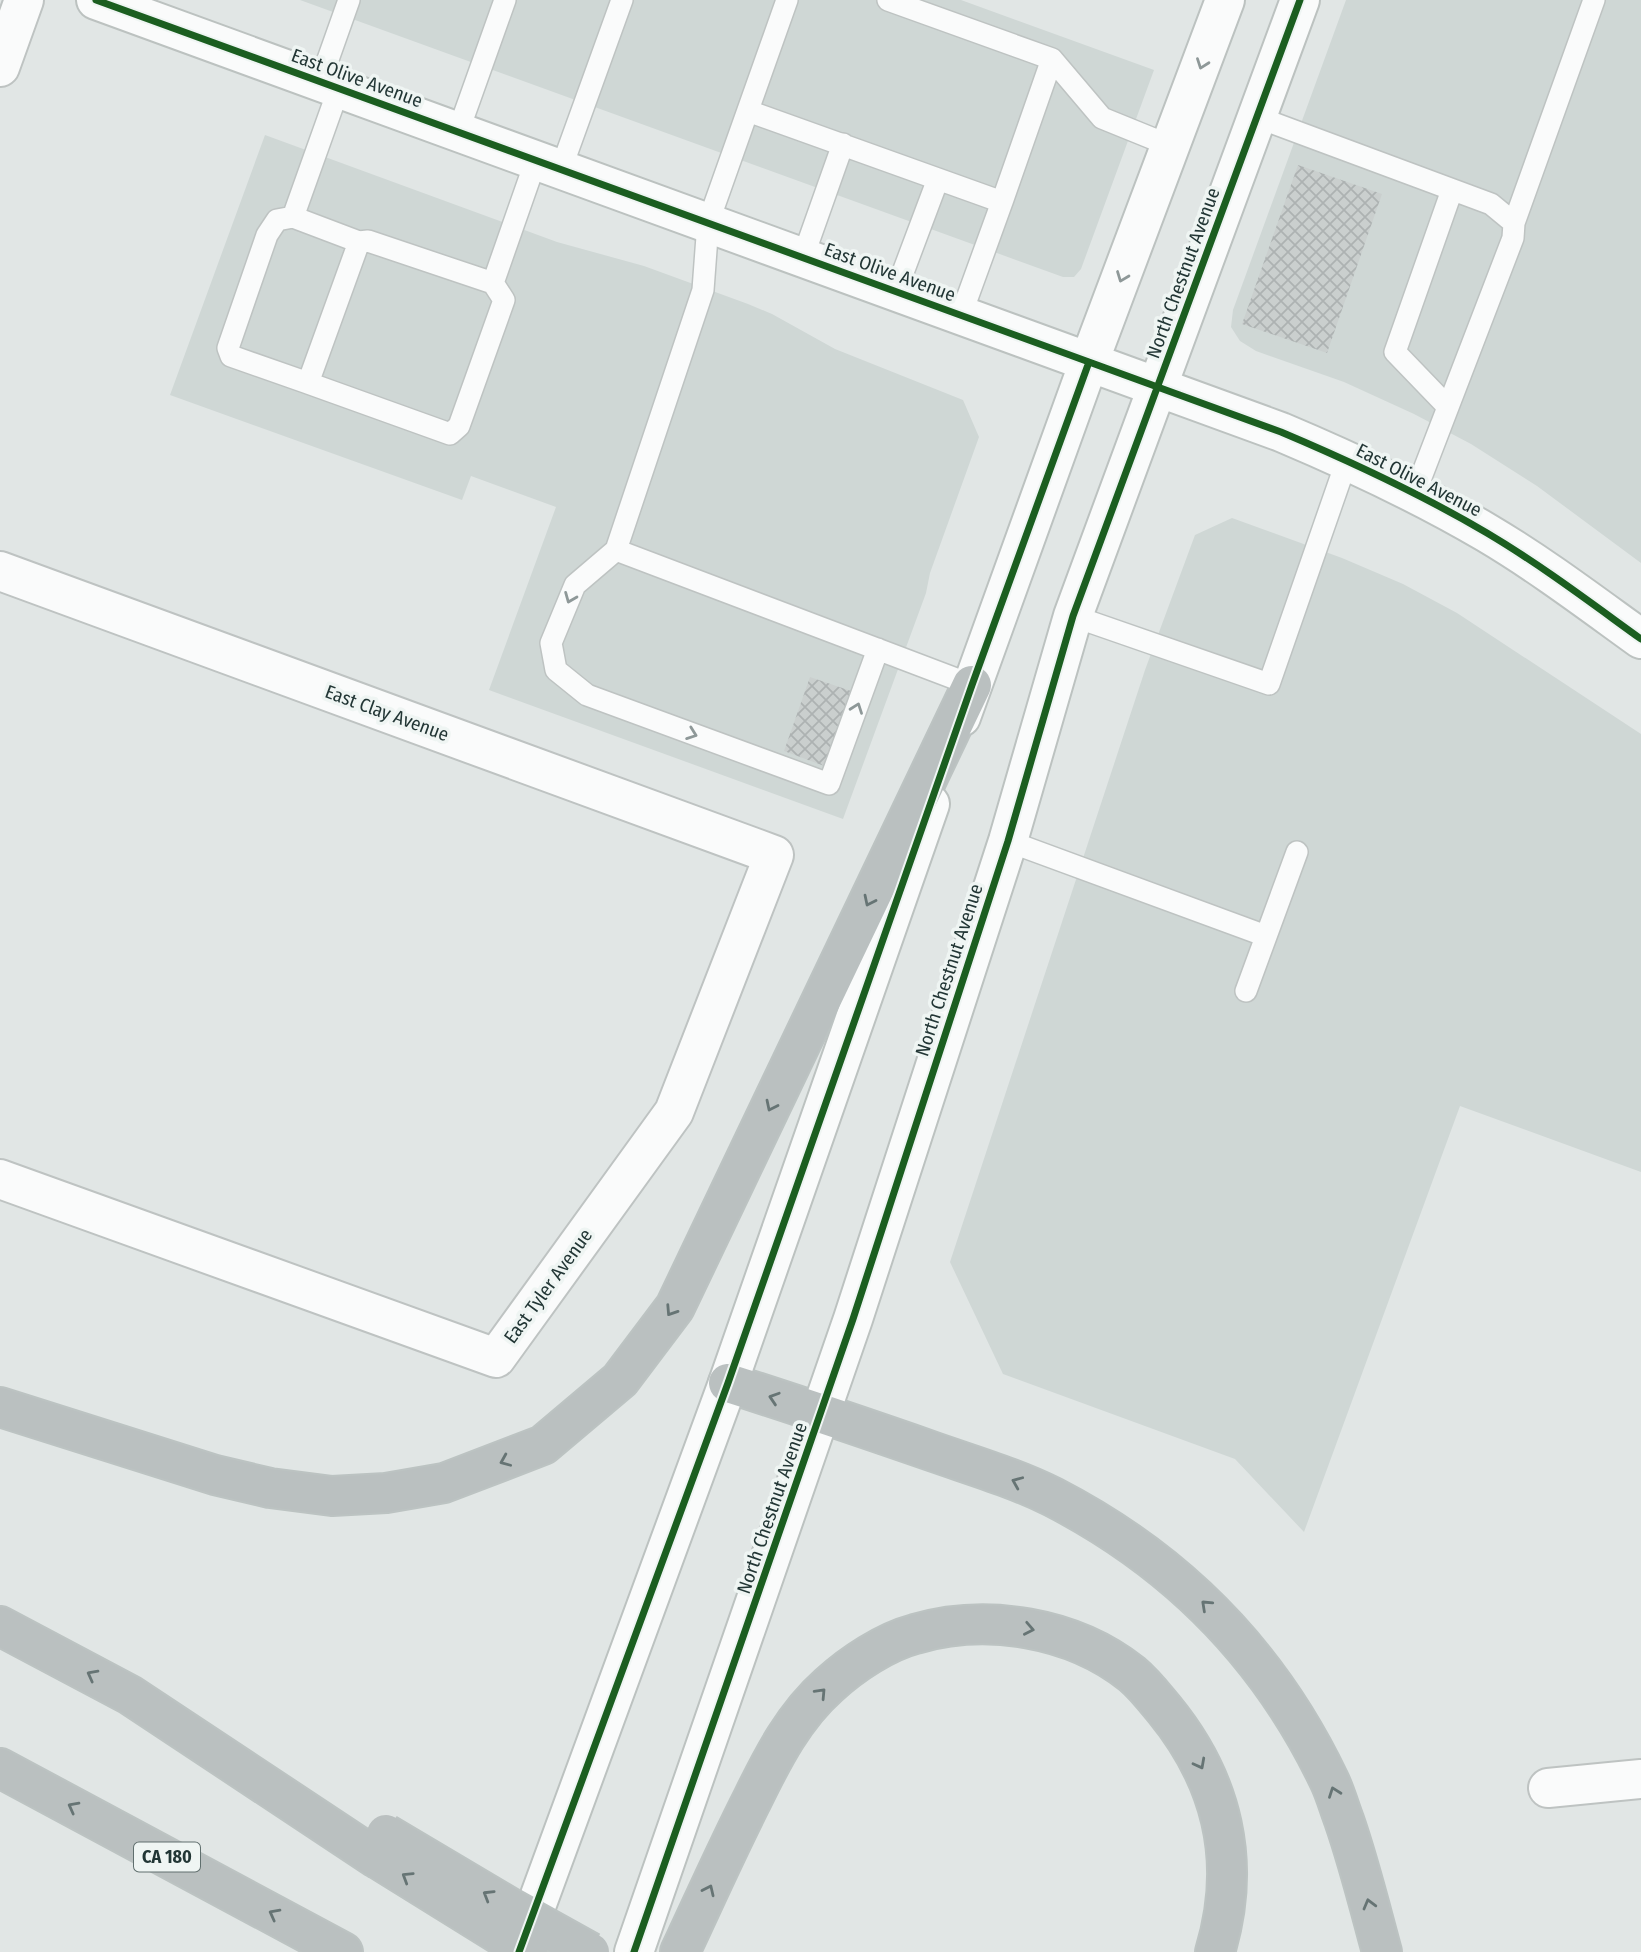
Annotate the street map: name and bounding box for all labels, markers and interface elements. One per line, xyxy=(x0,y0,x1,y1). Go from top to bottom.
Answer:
street label: East Olive Avenue xyxy=(288,44,426,112)
one-way arrow xyxy=(1196,58,1210,70)
street label: North Chestnut Avenue xyxy=(1141,185,1225,361)
street label: East Olive Avenue xyxy=(821,238,959,306)
one-way arrow xyxy=(1116,271,1130,283)
street label: East Olive Avenue xyxy=(1352,438,1486,522)
one-way arrow xyxy=(564,591,578,603)
street label: East Clay Avenue xyxy=(322,680,452,746)
one-way arrow xyxy=(849,702,863,714)
one-way arrow xyxy=(685,725,697,739)
street label: North Chestnut Avenue xyxy=(910,881,988,1059)
one-way arrow xyxy=(863,894,877,906)
one-way arrow xyxy=(765,1099,779,1111)
street label: East Tyler Avenue xyxy=(499,1224,597,1348)
one-way arrow xyxy=(666,1303,679,1316)
one-way arrow xyxy=(769,1392,781,1406)
street label: North Chestnut Avenue xyxy=(732,1419,812,1597)
one-way arrow xyxy=(500,1452,512,1466)
one-way arrow xyxy=(1012,1476,1025,1490)
one-way arrow xyxy=(1201,1601,1214,1614)
one-way arrow xyxy=(1023,1621,1035,1636)
one-way arrow xyxy=(87,1670,99,1683)
one-way arrow xyxy=(812,1688,825,1701)
one-way arrow xyxy=(1192,1757,1206,1769)
one-way arrow xyxy=(1328,1787,1342,1799)
one-way arrow xyxy=(68,1801,80,1815)
road number: CA 180 xyxy=(134,1842,200,1871)
one-way arrow xyxy=(402,1873,415,1886)
one-way arrow xyxy=(700,1885,714,1897)
one-way arrow xyxy=(482,1890,495,1903)
one-way arrow xyxy=(1363,1898,1377,1910)
one-way arrow xyxy=(268,1909,281,1922)

